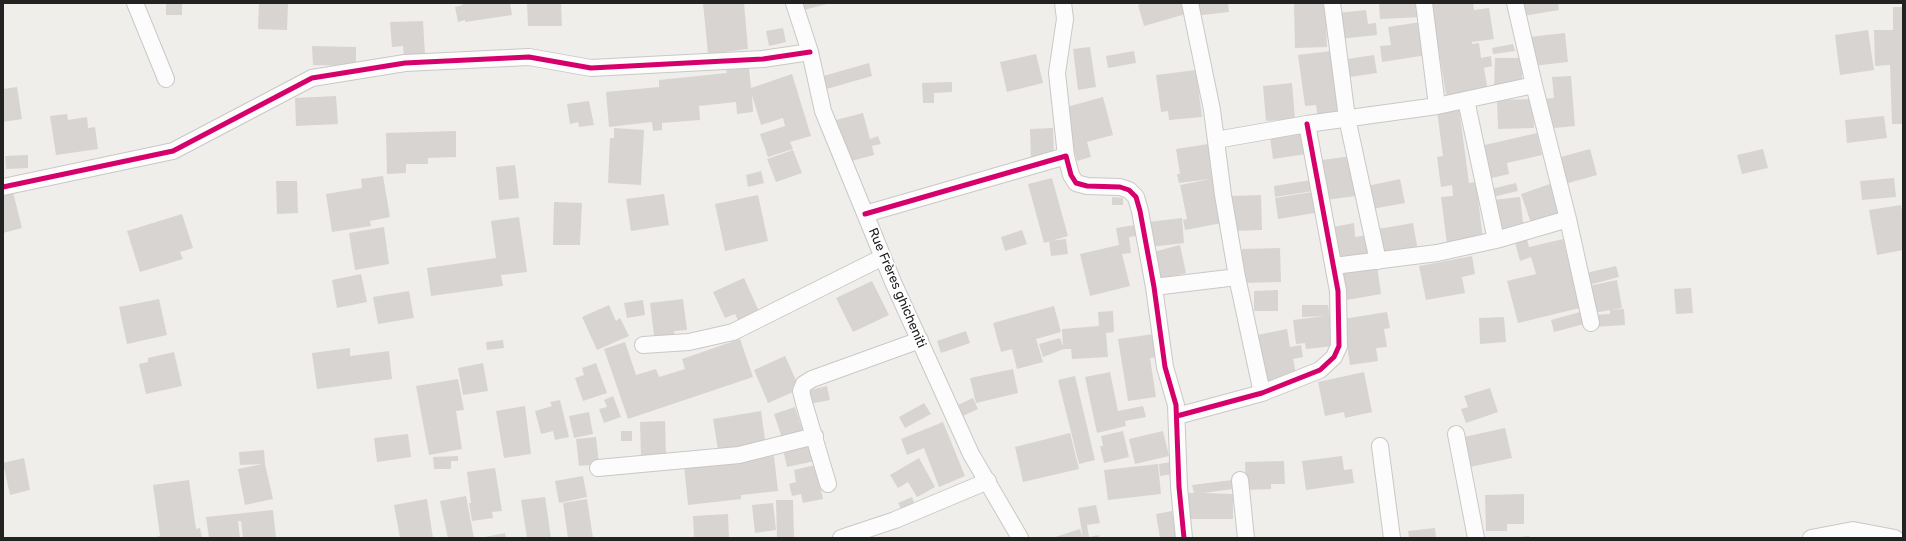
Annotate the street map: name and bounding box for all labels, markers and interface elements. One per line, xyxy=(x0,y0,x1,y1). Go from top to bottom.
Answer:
street label: Rue Frères ghicheniti xyxy=(865,226,929,350)

